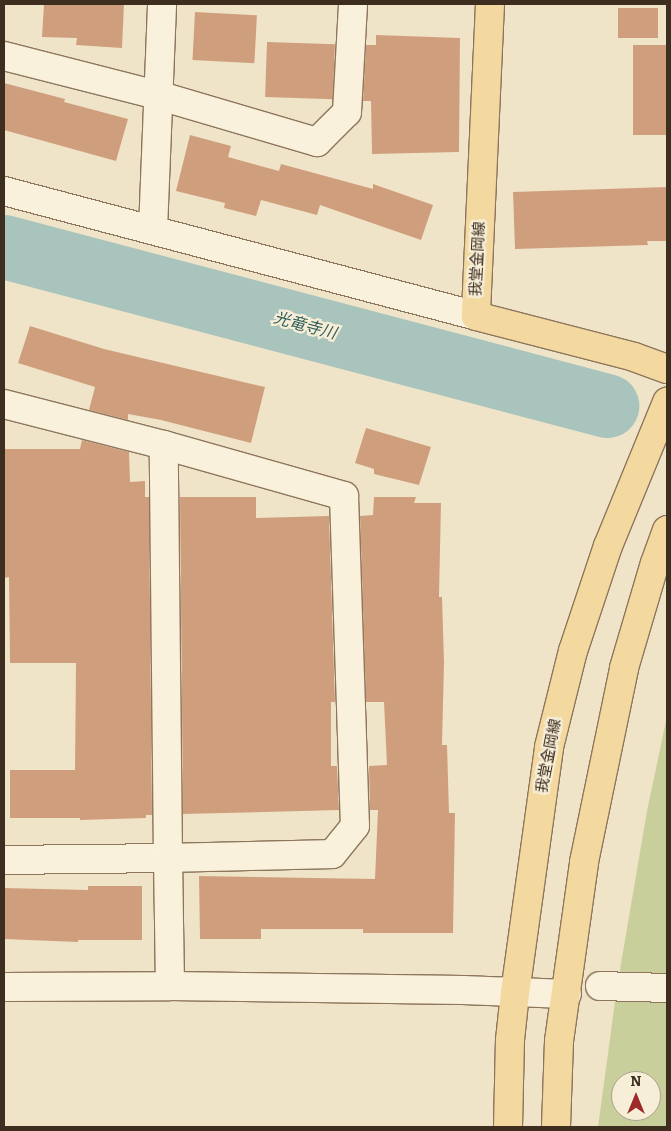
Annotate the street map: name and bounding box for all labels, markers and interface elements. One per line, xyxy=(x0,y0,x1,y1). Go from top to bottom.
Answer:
street label: 我堂金岡線 xyxy=(467,221,489,297)
water label: 光竜寺川 xyxy=(272,308,338,344)
street label: 我堂金岡線 xyxy=(533,717,565,795)
north arrow xyxy=(611,1071,661,1121)
text: N xyxy=(631,1073,641,1090)

